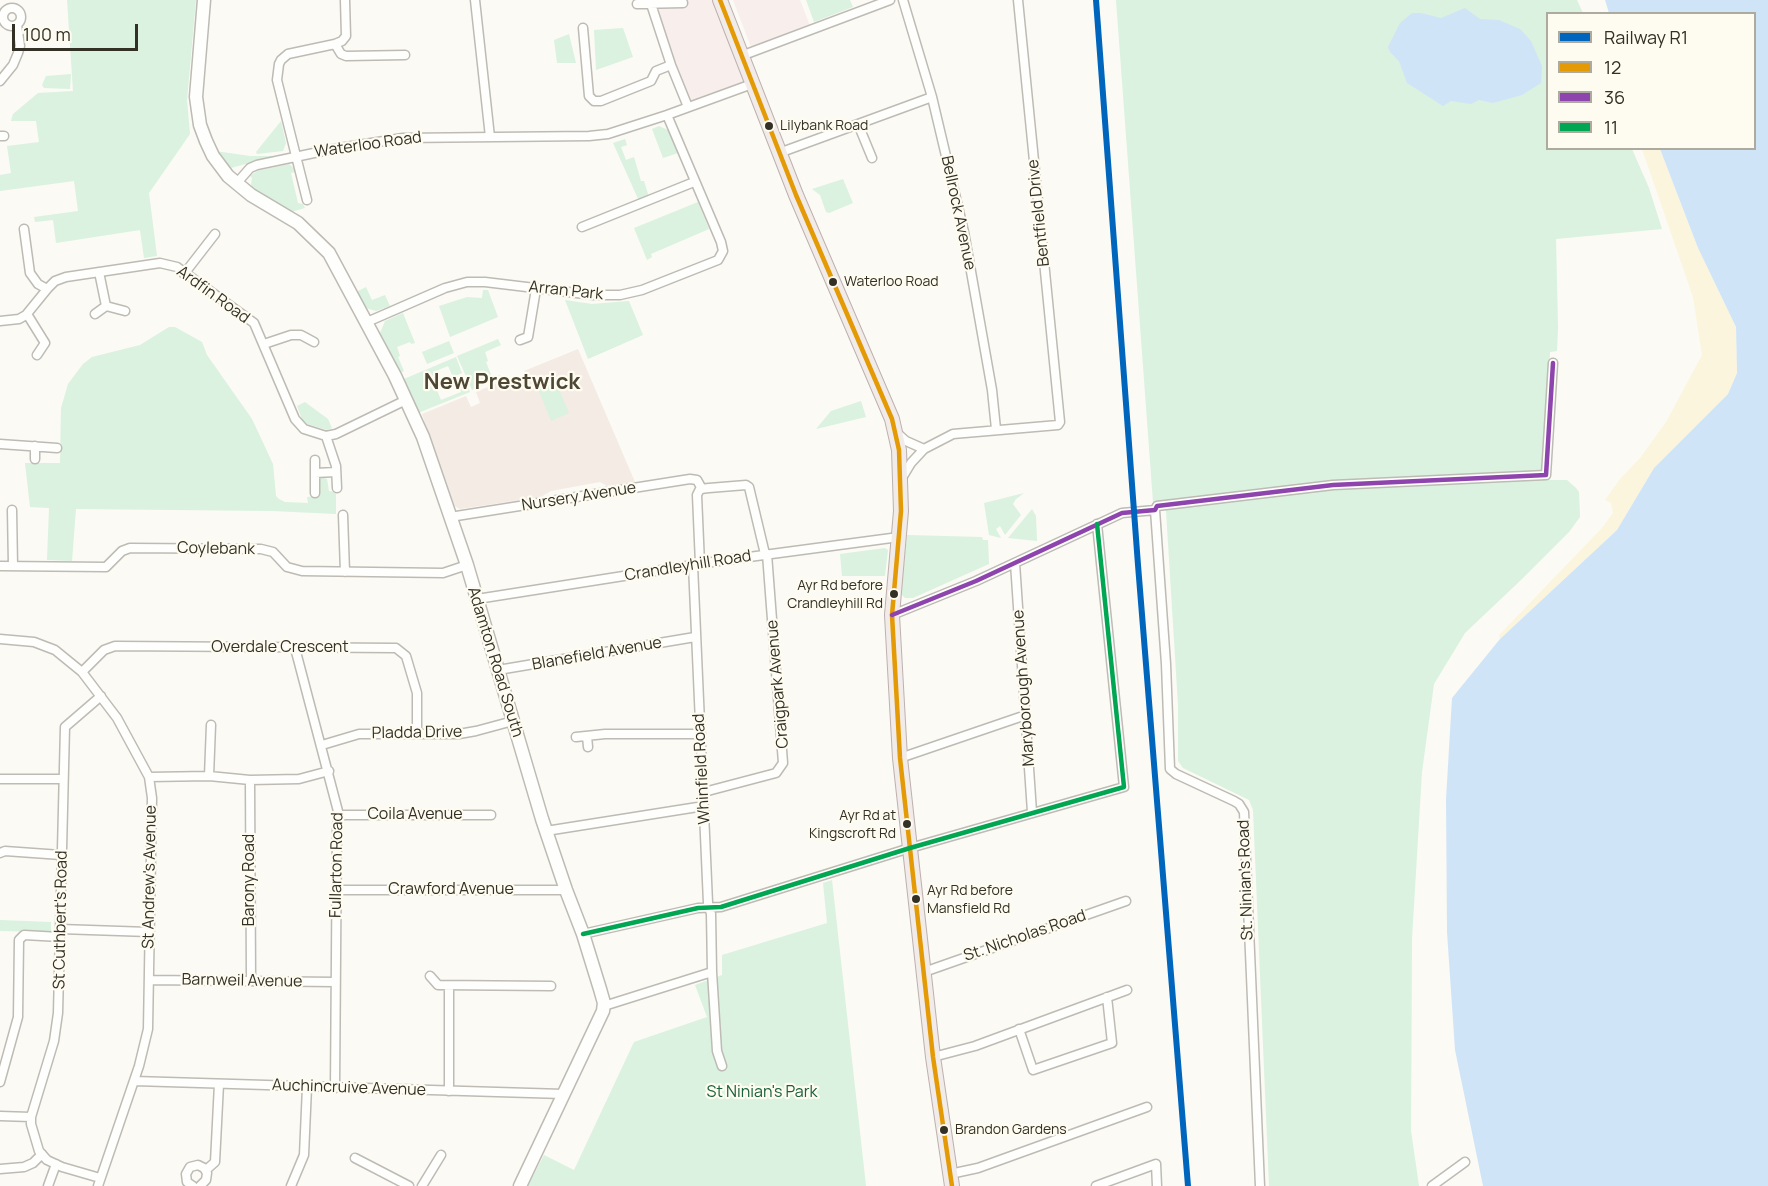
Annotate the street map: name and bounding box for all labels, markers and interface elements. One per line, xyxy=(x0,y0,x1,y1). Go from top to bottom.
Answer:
scale bar xyxy=(15,12,141,50)
legend xyxy=(1546,12,1756,150)
text: 100 m xyxy=(23,22,71,46)
text: Railway R1 xyxy=(1604,25,1688,49)
text: 12 xyxy=(1604,55,1621,79)
text: 36 xyxy=(1604,85,1625,109)
text: 11 xyxy=(1604,115,1618,139)
place label: Lilybank Road xyxy=(780,118,868,134)
marker: Lilybank Road xyxy=(763,120,775,132)
street label: Waterloo Road xyxy=(313,128,423,162)
street label: Bellrock Avenue xyxy=(937,154,979,272)
street label: Bentfield Drive xyxy=(1024,158,1054,268)
street label: Ardfin Road xyxy=(173,262,253,328)
place label: Waterloo Road xyxy=(844,274,939,290)
marker: Waterloo Road xyxy=(827,276,839,288)
street label: Arran Park xyxy=(528,278,604,304)
district label: New Prestwick xyxy=(424,370,580,396)
street label: Nursery Avenue xyxy=(520,478,638,516)
street label: Coylebank xyxy=(177,539,255,559)
street label: Crandleyhill Road xyxy=(623,547,753,585)
place label: Ayr Rd before Crandleyhill Rd xyxy=(787,578,883,610)
street label: Adamton Road South xyxy=(463,585,527,739)
marker: Ayr Rd before Crandleyhill Rd xyxy=(888,588,900,600)
street label: Maryborough Avenue xyxy=(1009,609,1039,767)
street label: Craigpark Avenue xyxy=(763,619,793,749)
street label: Blanefield Avenue xyxy=(531,633,663,675)
street label: Overdale Crescent xyxy=(211,638,349,658)
street label: Whinfield Road xyxy=(690,713,714,825)
street label: Pladda Drive xyxy=(371,723,463,743)
street label: St Andrew's Avenue xyxy=(139,805,161,949)
street label: Coila Avenue xyxy=(367,805,463,825)
place label: Ayr Rd at Kingscroft Rd xyxy=(809,808,896,840)
street label: Fullarton Road xyxy=(326,812,348,918)
marker: Ayr Rd at Kingscroft Rd xyxy=(901,818,913,830)
street label: St. Ninian's Road xyxy=(1234,819,1258,941)
street label: Barony Road xyxy=(240,834,260,926)
street label: St Cuthbert's Road xyxy=(50,850,72,990)
street label: Crawford Avenue xyxy=(388,880,514,900)
place label: Ayr Rd before Mansfield Rd xyxy=(927,883,1013,916)
marker: Ayr Rd before Mansfield Rd xyxy=(910,893,922,905)
street label: St. Nicholas Road xyxy=(961,906,1089,966)
street label: Barnweil Avenue xyxy=(181,970,303,992)
street label: Auchincruive Avenue xyxy=(272,1076,426,1100)
park label: St Ninian's Park xyxy=(707,1083,817,1103)
place label: Brandon Gardens xyxy=(955,1122,1067,1138)
marker: Brandon Gardens xyxy=(938,1124,950,1136)

